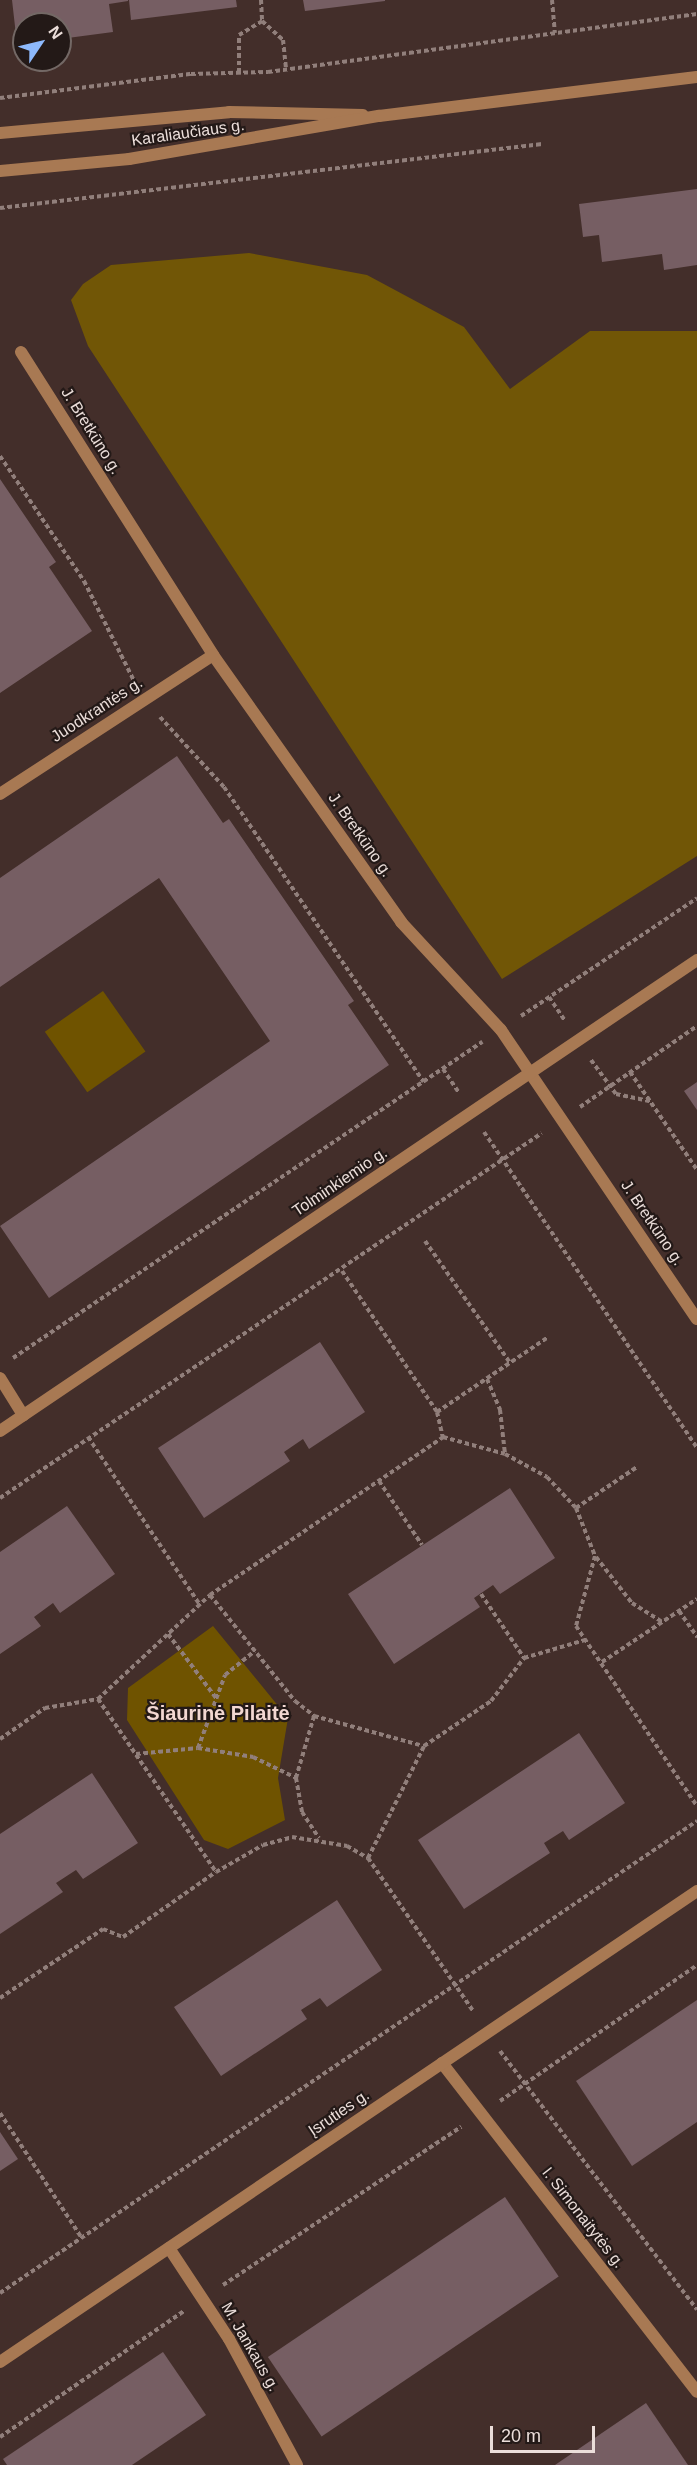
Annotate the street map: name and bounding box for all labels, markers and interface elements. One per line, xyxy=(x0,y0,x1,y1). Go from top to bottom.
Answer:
north arrow xyxy=(12,12,72,72)
text: N xyxy=(45,23,66,42)
street label: Karaliaučiaus g. xyxy=(130,116,246,150)
street label: J. Bretkūno g. xyxy=(57,384,125,478)
street label: Juodkrantės g. xyxy=(48,673,146,747)
street label: J. Bretkūno g. xyxy=(324,789,396,881)
street label: Tolminkiemio g. xyxy=(289,1143,391,1221)
street label: J. Bretkūno g. xyxy=(616,1177,688,1269)
district label: Šiaurinė Pilaitė xyxy=(146,1701,290,1725)
street label: Įsruties g. xyxy=(305,2086,373,2140)
street label: I. Simonaitytės g. xyxy=(538,2164,628,2272)
street label: M. Jankaus g. xyxy=(217,2299,283,2395)
scale bar xyxy=(493,2414,598,2452)
text: 20 m xyxy=(501,2426,541,2446)

